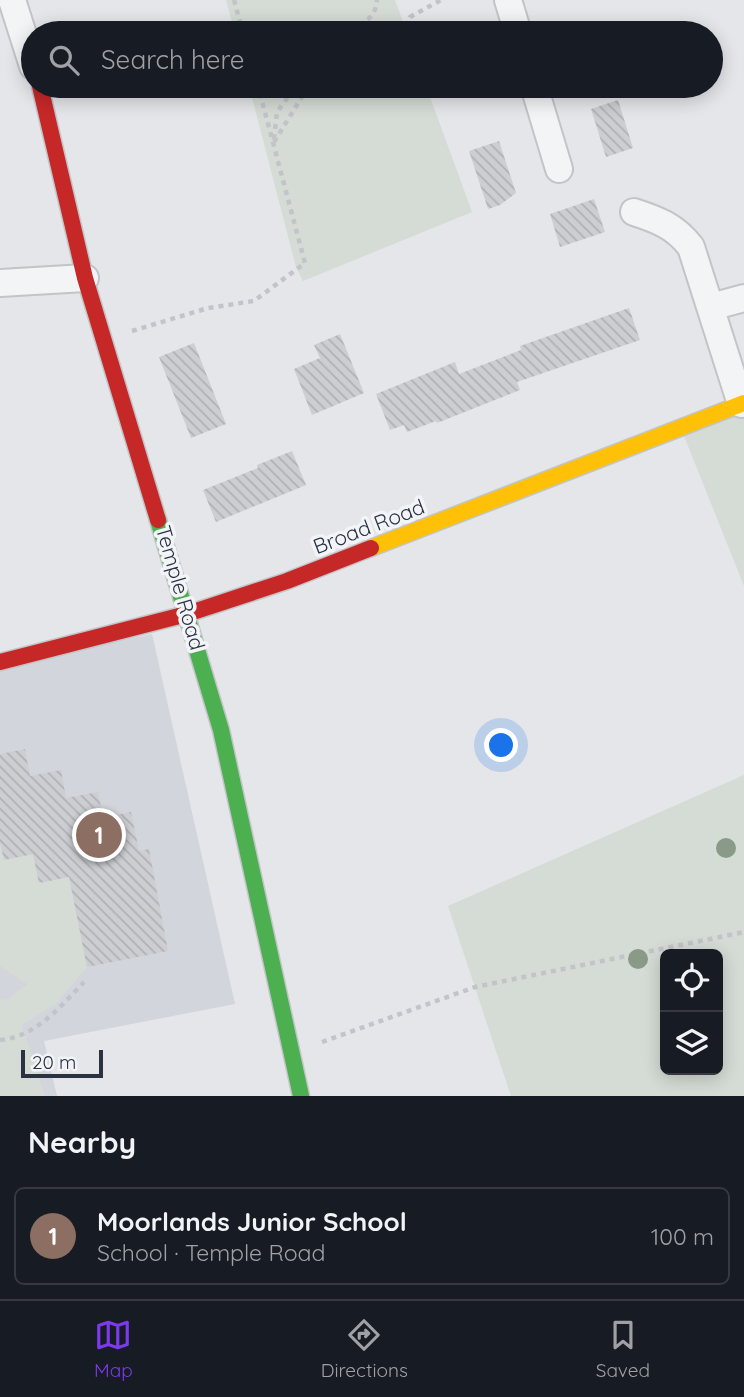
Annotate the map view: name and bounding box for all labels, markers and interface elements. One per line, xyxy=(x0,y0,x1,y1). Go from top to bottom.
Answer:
search box xyxy=(21,21,723,98)
icon: search xyxy=(45,41,83,79)
text: Search here xyxy=(101,43,245,76)
street label: Broad Road xyxy=(309,493,428,559)
street label: Temple Road xyxy=(151,523,211,653)
your location xyxy=(484,728,518,762)
pin: 1 xyxy=(76,809,122,861)
map controls xyxy=(660,949,723,1075)
button: locate xyxy=(660,949,723,1012)
button: layers xyxy=(660,1012,723,1075)
scale bar xyxy=(21,1047,103,1079)
text: 20 m xyxy=(32,1050,76,1074)
text: Nearby xyxy=(28,1123,136,1161)
text: Moorlands Junior School xyxy=(97,1205,407,1238)
text: 1 xyxy=(49,1222,57,1251)
text: 100 m xyxy=(651,1222,714,1251)
text: School · Temple Road xyxy=(97,1238,325,1267)
tab: Map xyxy=(94,1316,133,1382)
tab: Directions xyxy=(321,1316,408,1382)
tab: Saved xyxy=(596,1316,650,1382)

